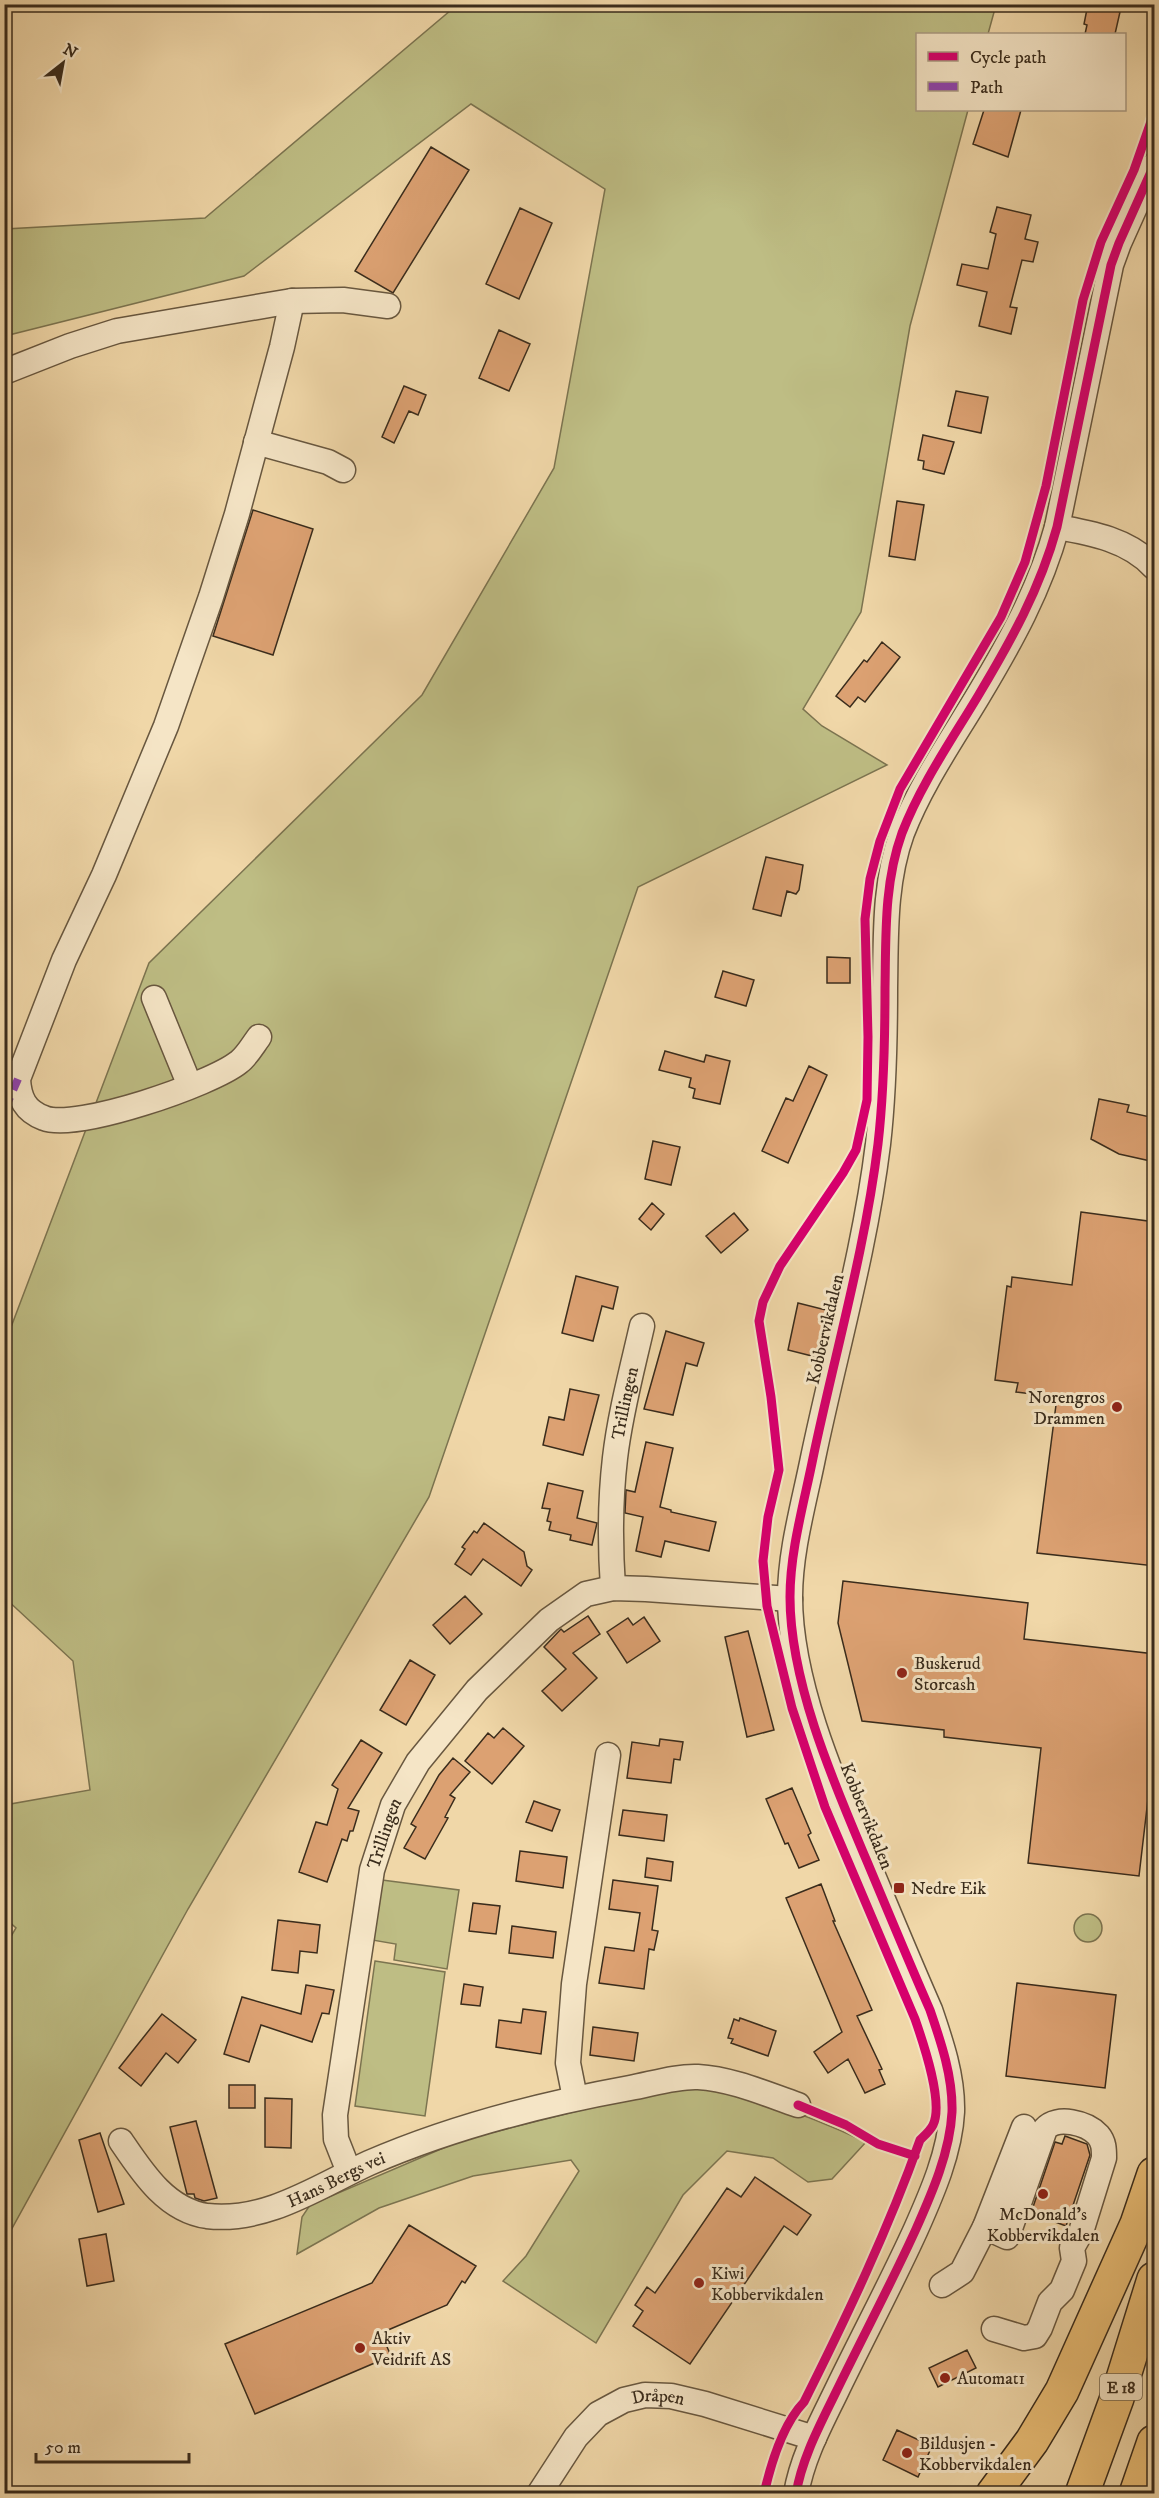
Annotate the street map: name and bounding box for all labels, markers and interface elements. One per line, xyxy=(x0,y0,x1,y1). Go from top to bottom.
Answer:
north arrow xyxy=(33,33,93,93)
legend xyxy=(916,33,1126,111)
text: N xyxy=(59,39,81,63)
text: Cycle path xyxy=(970,47,1047,69)
text: Path xyxy=(970,77,1004,99)
street label: Kobbervikdalen xyxy=(803,1271,849,1387)
street label: Trillingen xyxy=(608,1364,644,1441)
place label: Norengros Drammen xyxy=(1028,1387,1106,1430)
marker: Norengros Drammen xyxy=(1110,1400,1124,1414)
place label: Buskerud Storcash xyxy=(914,1653,981,1696)
marker: Buskerud Storcash xyxy=(895,1666,909,1680)
street label: Kobbervikdalen xyxy=(835,1760,898,1873)
street label: Trillingen xyxy=(363,1793,407,1872)
place label: Nedre Eik xyxy=(911,1878,986,1900)
marker: Nedre Eik xyxy=(892,1881,906,1895)
street label: Hans Bergs vei xyxy=(284,2147,389,2213)
marker: McDonald's Kobbervikdalen xyxy=(1036,2187,1050,2201)
place label: McDonald's Kobbervikdalen xyxy=(987,2204,1100,2247)
place label: Kiwi Kobbervikdalen xyxy=(711,2263,824,2306)
marker: Kiwi Kobbervikdalen xyxy=(692,2276,706,2290)
place label: Aktiv Veidrift AS xyxy=(371,2328,451,2371)
marker: Aktiv Veidrift AS xyxy=(353,2341,367,2355)
place label: Automat1 xyxy=(957,2368,1025,2390)
marker: Automat1 xyxy=(938,2371,952,2385)
road number: E 18 xyxy=(1100,2374,1142,2400)
street label: Dråpen xyxy=(629,2385,687,2411)
scale bar xyxy=(36,2426,189,2464)
place label: Bildusjen - Kobbervikdalen xyxy=(919,2433,1032,2476)
text: 50 m xyxy=(45,2437,81,2459)
marker: Bildusjen - Kobbervikdalen xyxy=(900,2446,914,2460)

